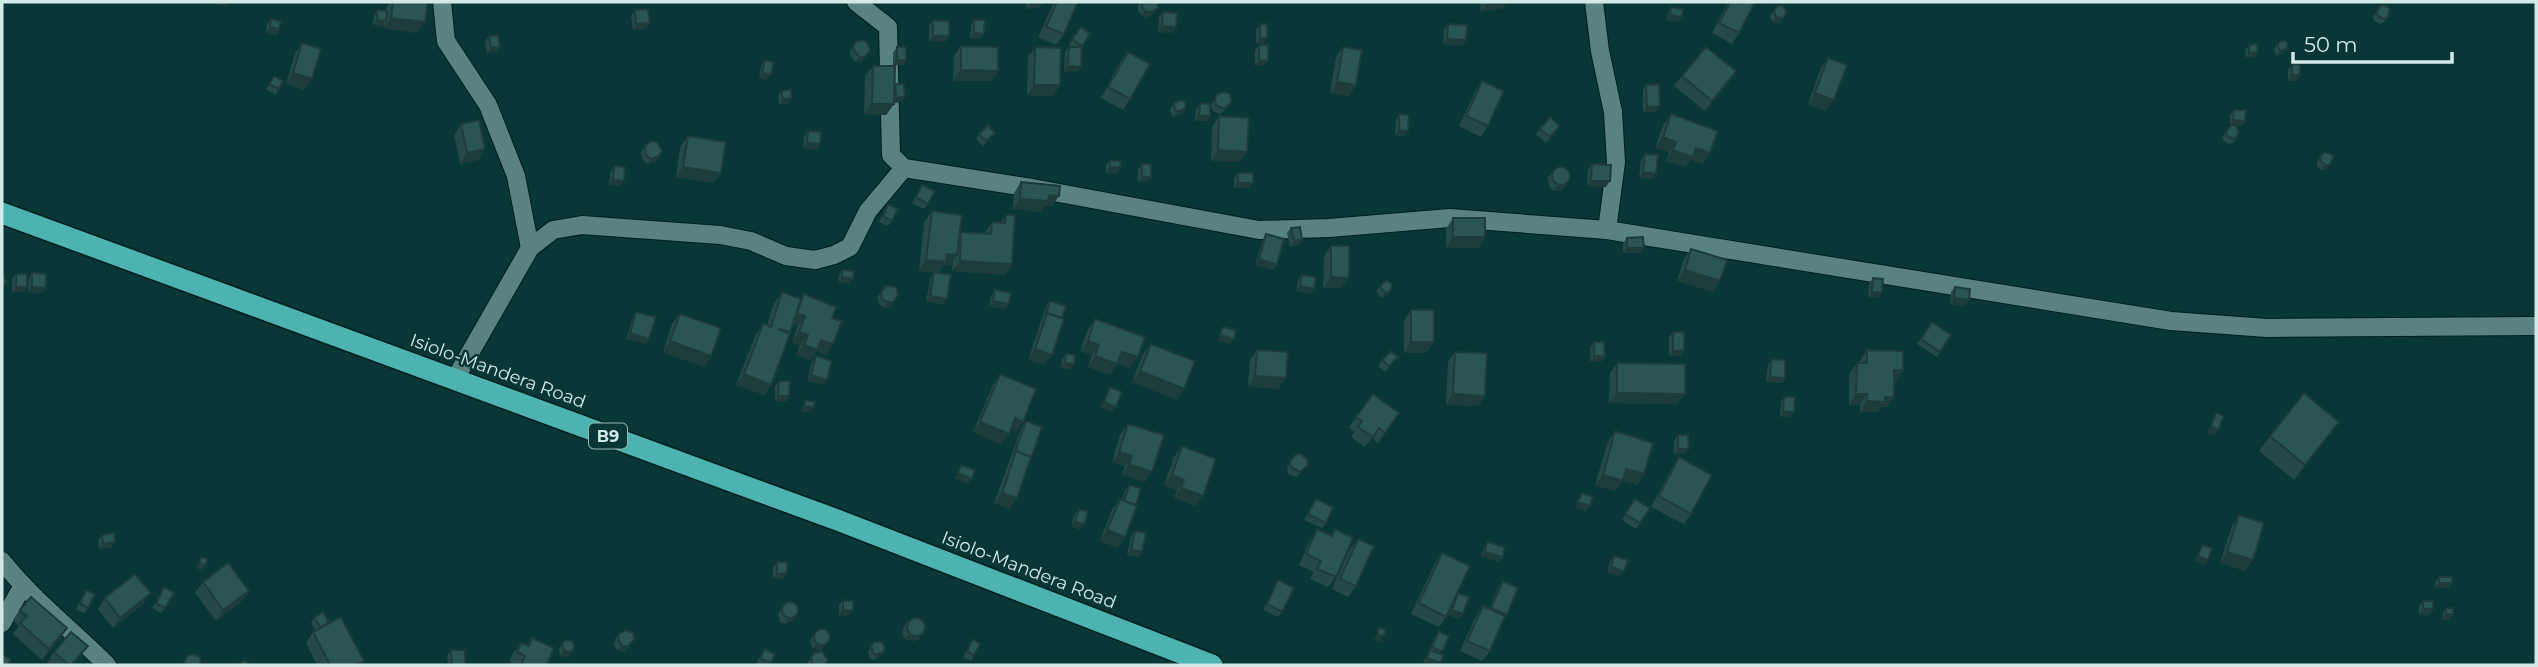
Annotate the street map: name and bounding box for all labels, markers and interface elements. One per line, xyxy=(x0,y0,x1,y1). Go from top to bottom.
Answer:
scale bar xyxy=(2293,21,2452,65)
text: 50 m xyxy=(2304,32,2358,57)
street label: Isiolo-Mandera Road xyxy=(407,329,589,413)
road number: B9 xyxy=(589,424,627,448)
street label: Isiolo-Mandera Road xyxy=(938,526,1120,614)

